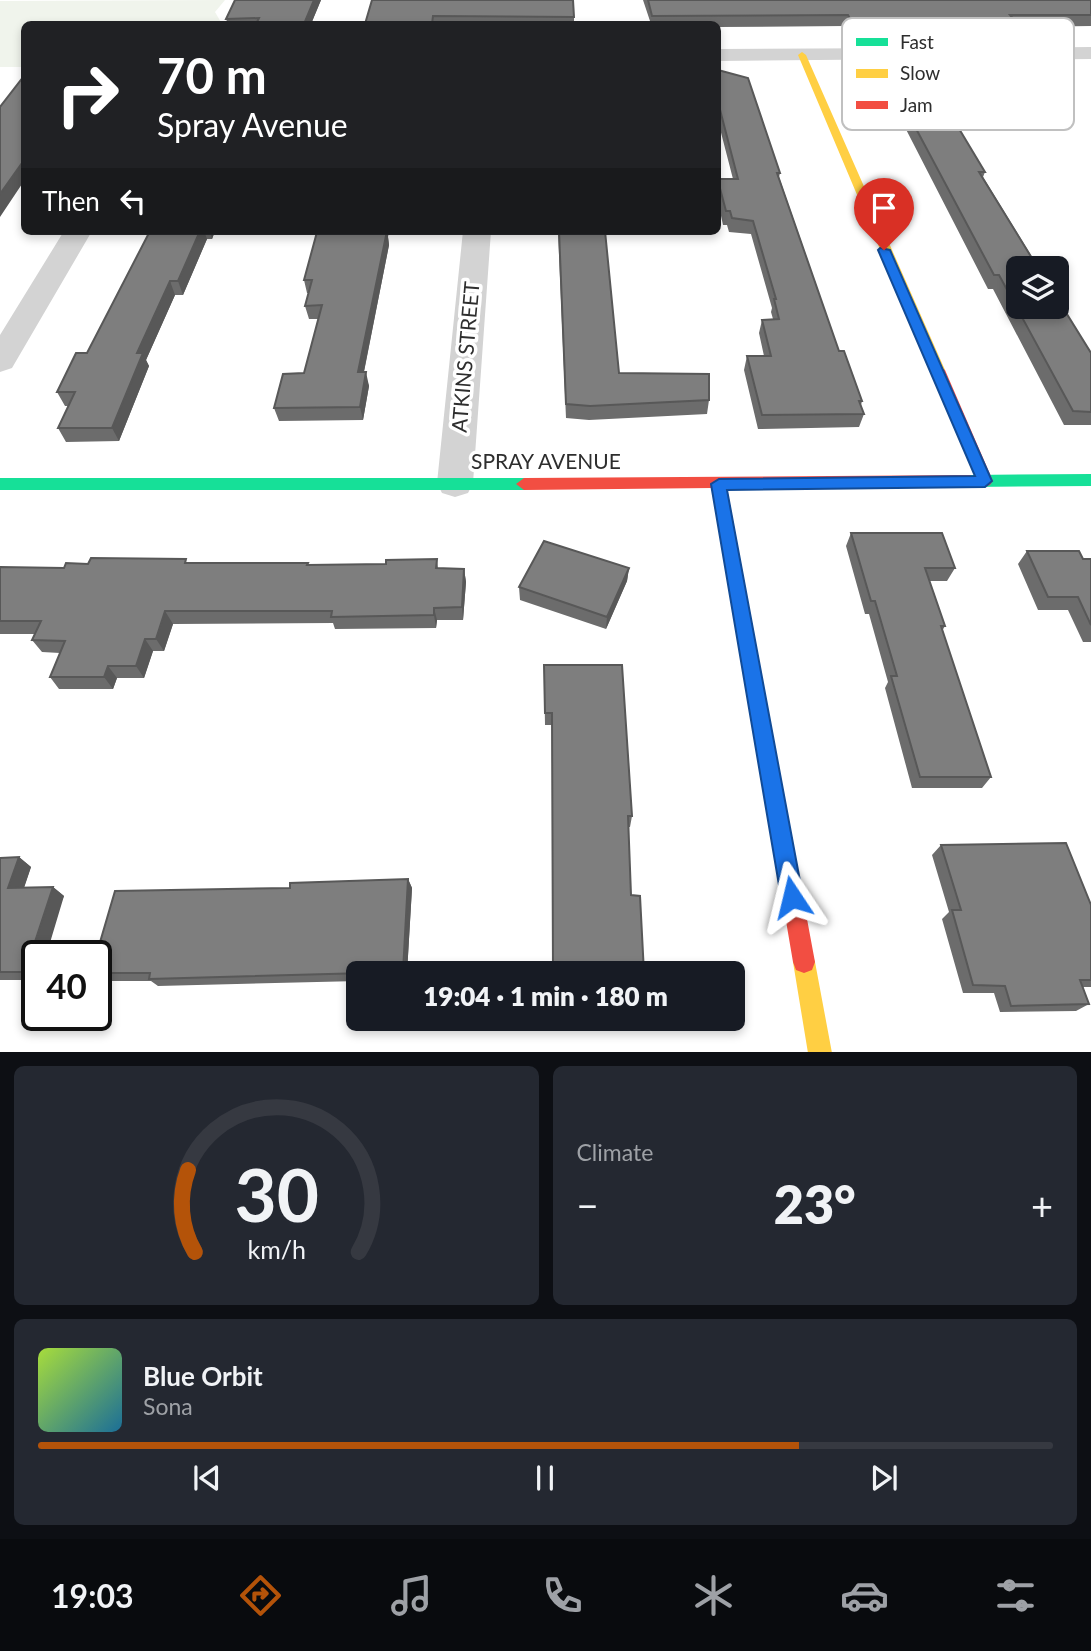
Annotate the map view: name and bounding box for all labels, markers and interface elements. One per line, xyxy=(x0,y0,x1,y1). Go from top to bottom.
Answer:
legend xyxy=(842,18,1074,130)
text: Fast xyxy=(900,30,934,53)
text: 70 m xyxy=(157,46,267,104)
icon: right xyxy=(42,49,133,140)
text: Slow xyxy=(900,61,940,84)
text: Jam xyxy=(900,93,933,116)
text: Spray Avenue xyxy=(157,105,348,144)
pin xyxy=(854,178,914,250)
icon: left xyxy=(114,182,152,220)
text: Then xyxy=(42,185,100,217)
icon: arrive xyxy=(865,189,903,227)
map controls xyxy=(1006,256,1069,319)
button: layers xyxy=(1006,256,1069,319)
street label: ATKINS STREET xyxy=(445,280,484,433)
street label: SPRAY AVENUE xyxy=(471,448,621,473)
position arrow xyxy=(755,860,829,934)
speed limit sign: 40 xyxy=(21,940,112,1031)
text: 19:04 · 1 min · 180 m xyxy=(423,980,668,1012)
text: Climate xyxy=(577,1138,653,1166)
text: 30 xyxy=(234,1150,318,1238)
text: 23° xyxy=(774,1173,856,1235)
text: − xyxy=(577,1182,599,1228)
text: + xyxy=(1031,1182,1053,1228)
text: km/h xyxy=(247,1233,306,1263)
text: Blue Orbit xyxy=(143,1360,263,1392)
text: Sona xyxy=(143,1392,193,1420)
icon: previous xyxy=(188,1459,226,1497)
icon: pause xyxy=(526,1459,564,1497)
icon: next xyxy=(865,1459,903,1497)
icon: directions xyxy=(236,1571,285,1620)
icon: music xyxy=(387,1571,436,1620)
icon: phone xyxy=(538,1571,587,1620)
icon: climate xyxy=(689,1571,738,1620)
icon: car xyxy=(840,1571,889,1620)
icon: filters xyxy=(991,1571,1040,1620)
text: 19:03 xyxy=(51,1576,134,1615)

